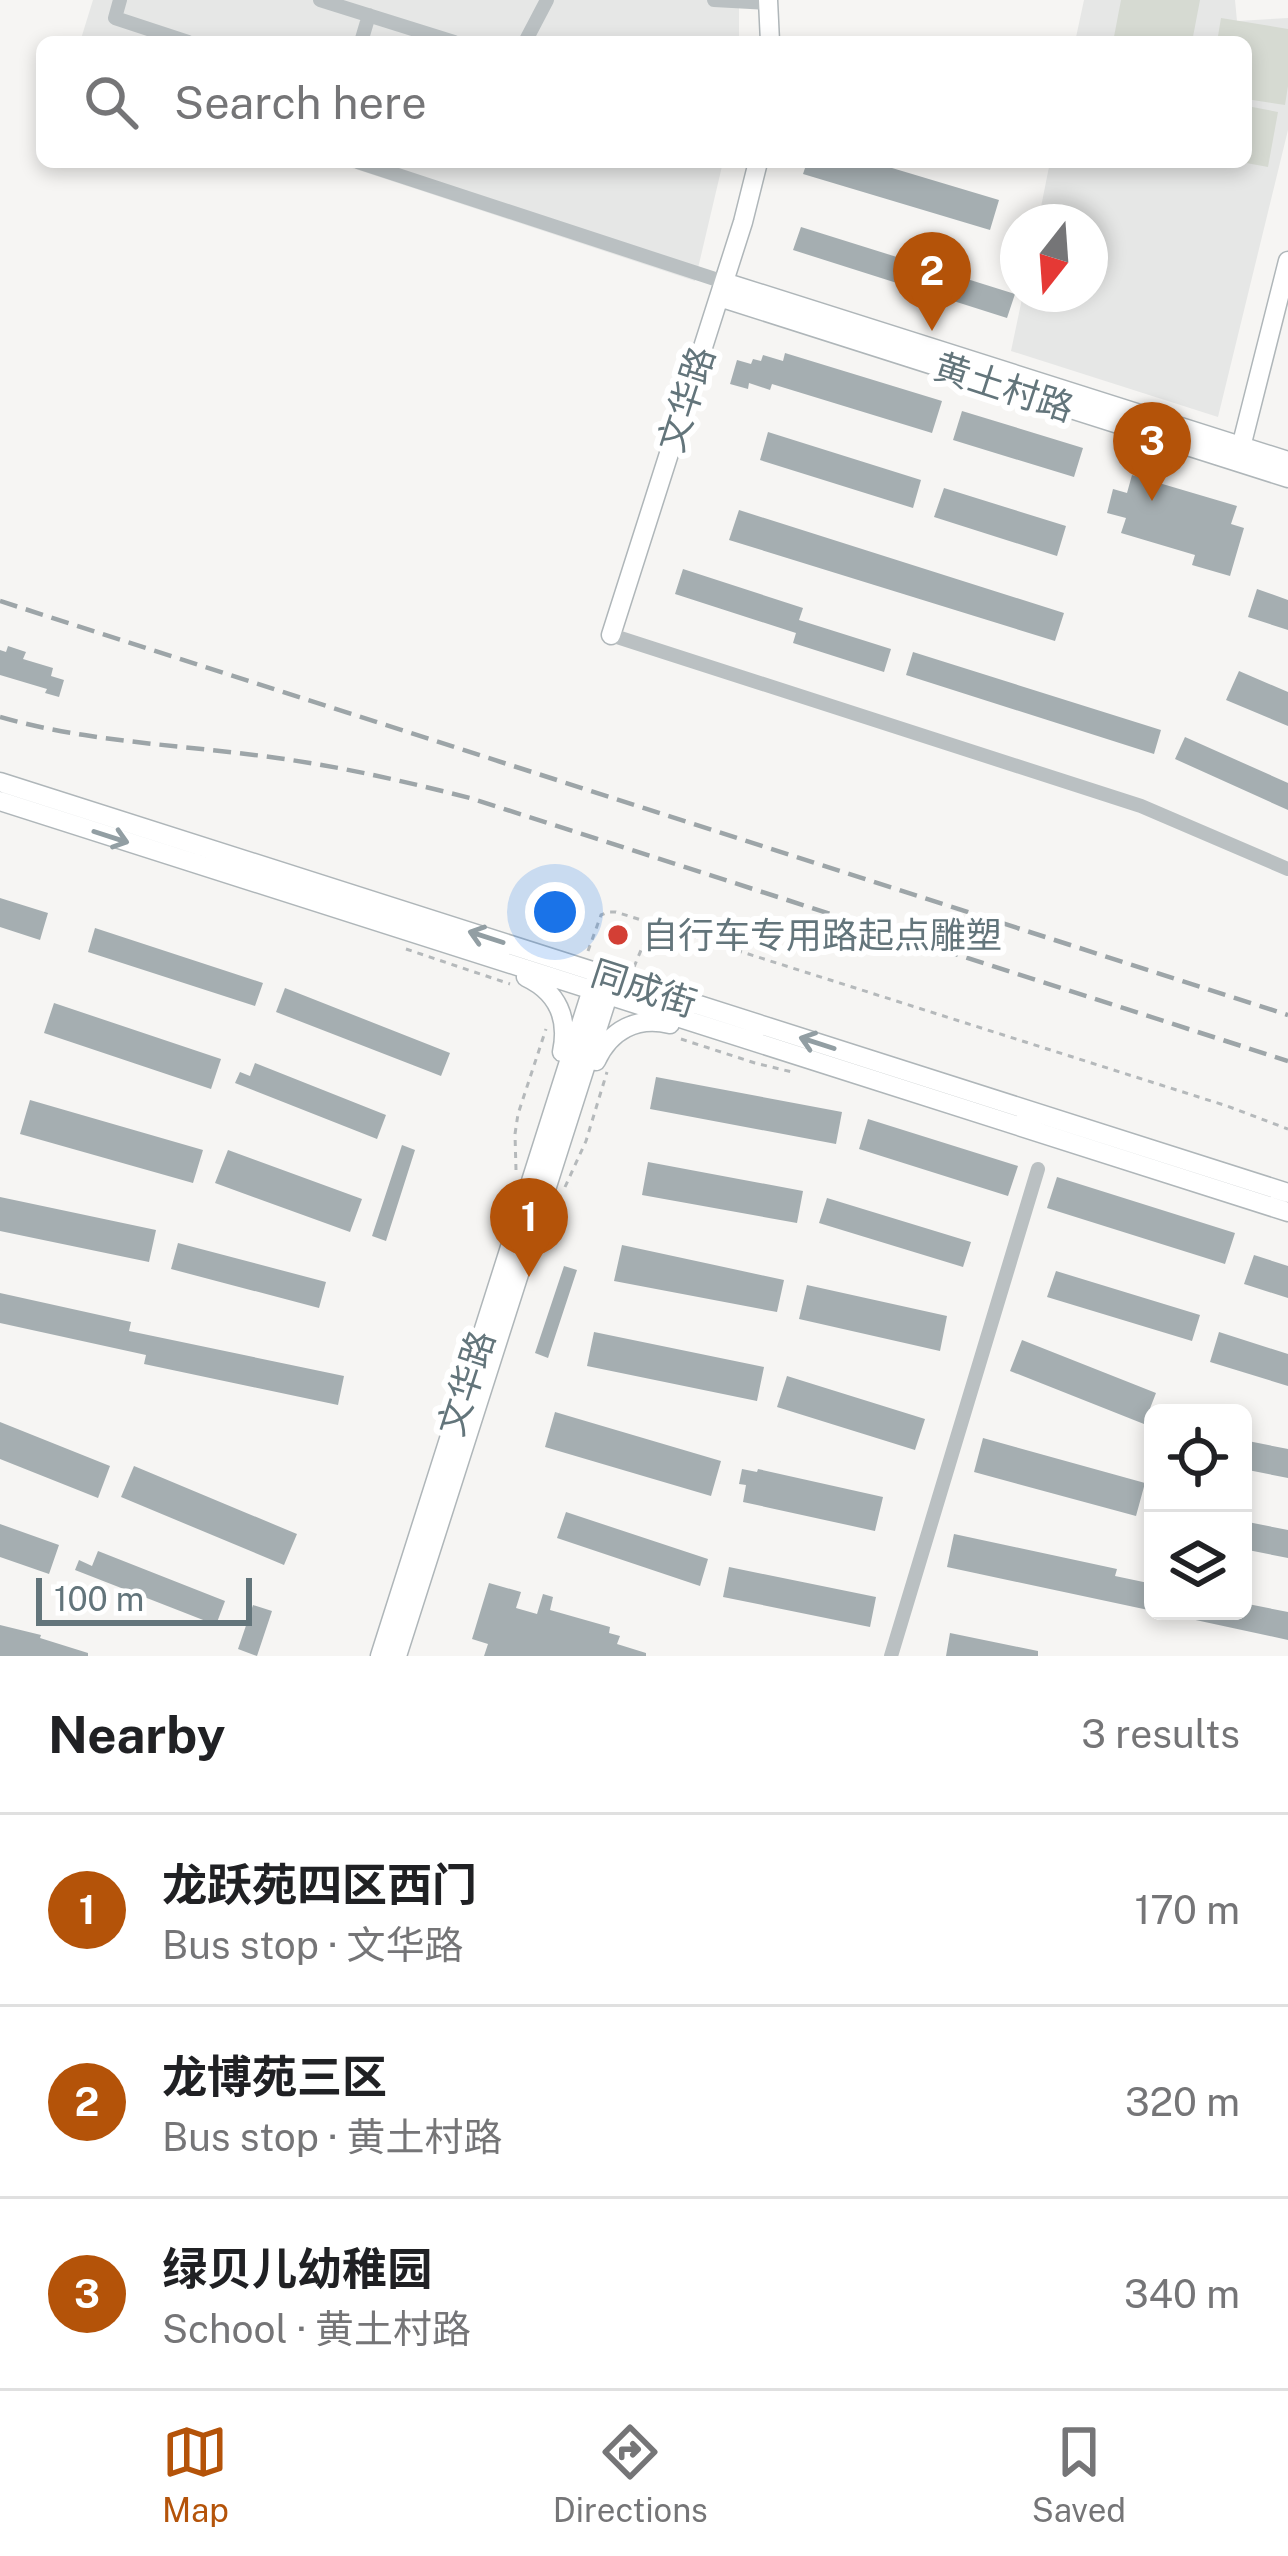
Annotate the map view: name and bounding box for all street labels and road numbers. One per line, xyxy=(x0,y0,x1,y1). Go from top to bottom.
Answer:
street label: 文华路 xyxy=(649,341,723,457)
street label: 黄土村路 xyxy=(929,345,1079,429)
street label: 同成街 xyxy=(586,951,702,1025)
street label: 文华路 xyxy=(429,1325,503,1441)

